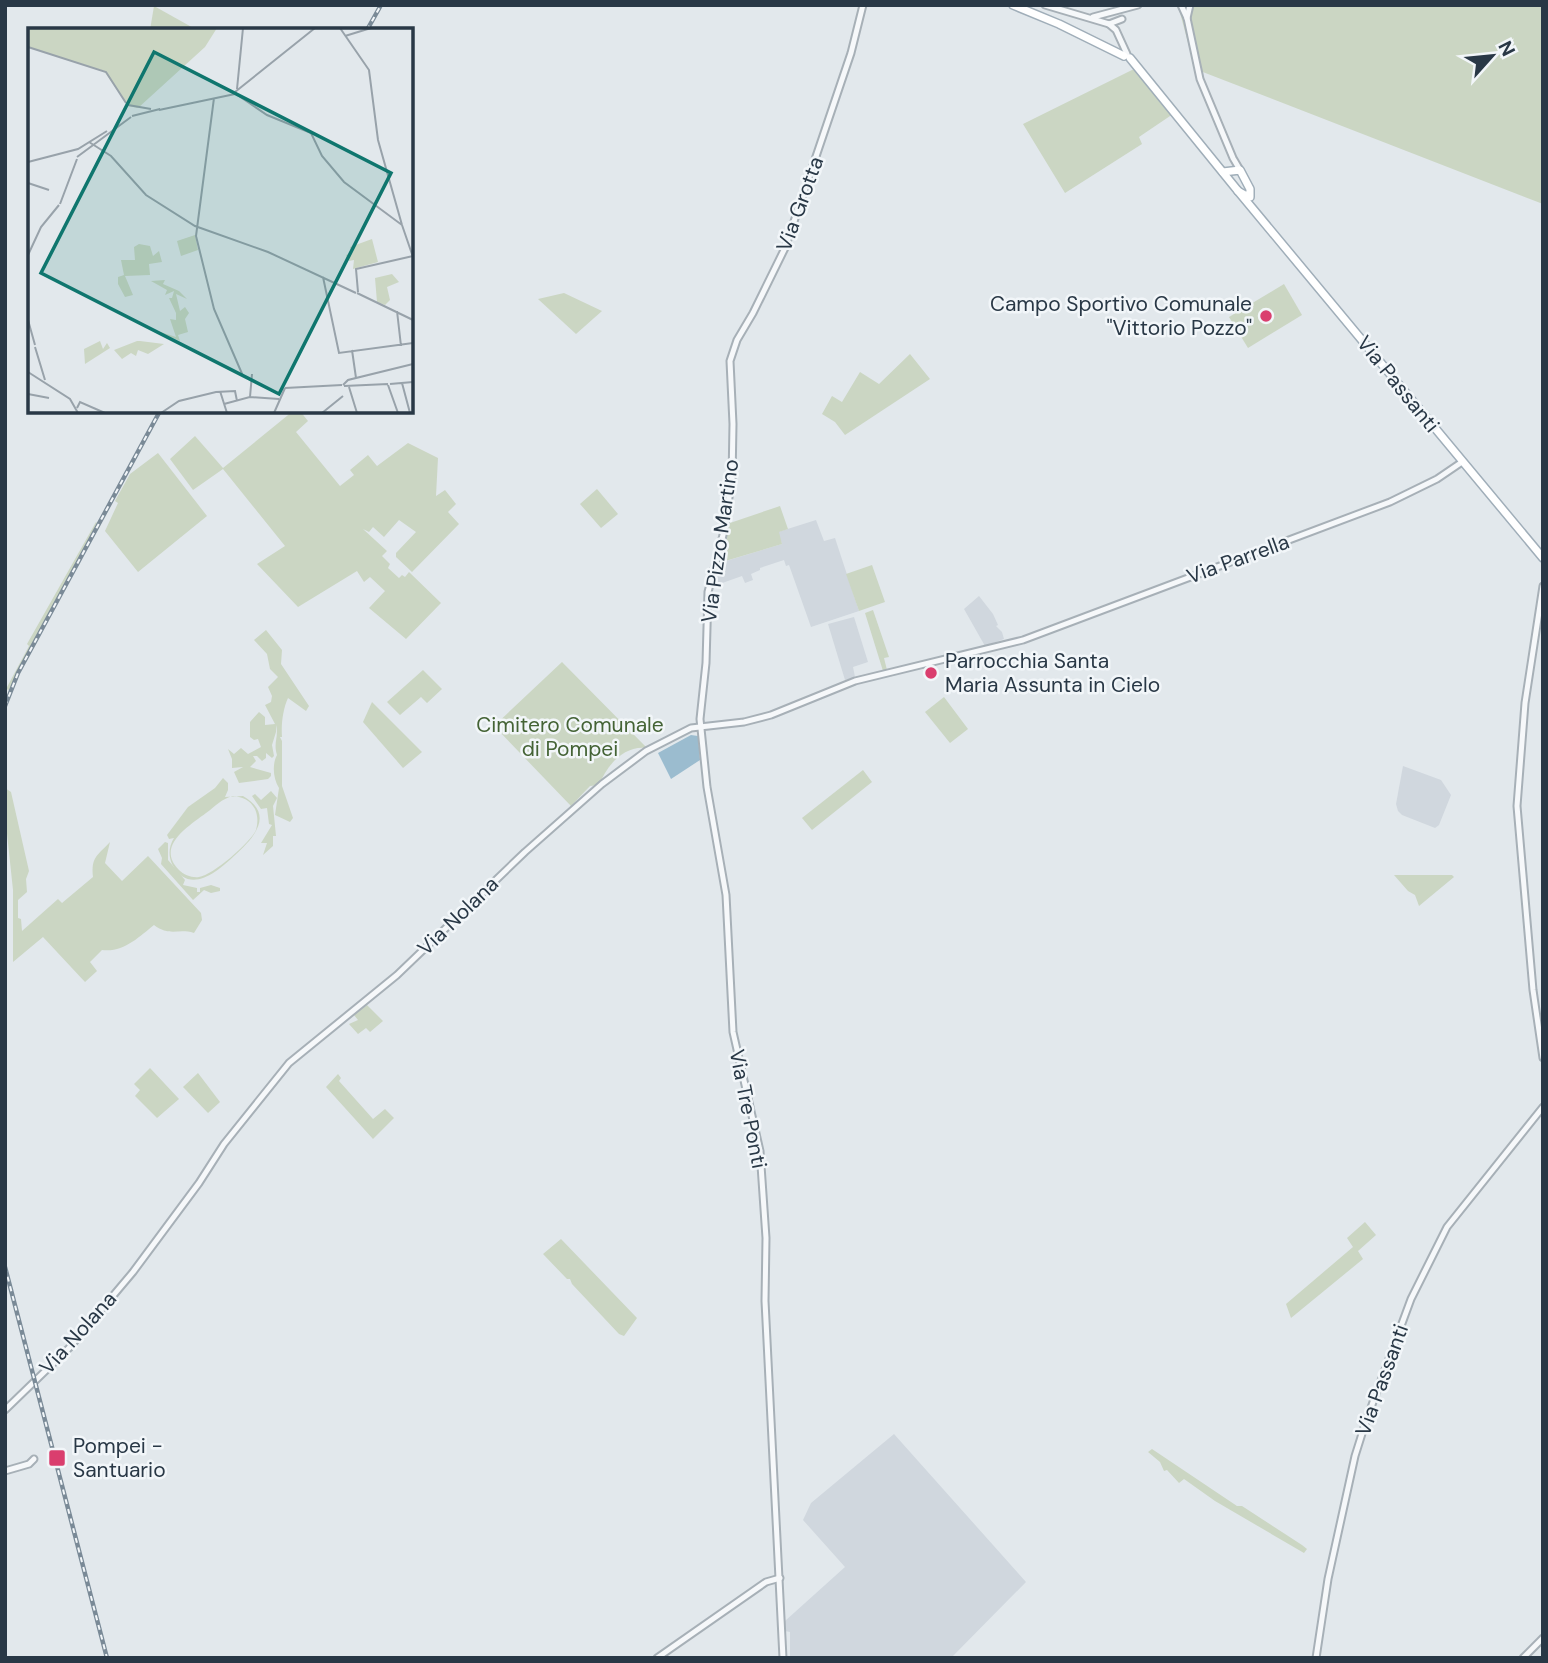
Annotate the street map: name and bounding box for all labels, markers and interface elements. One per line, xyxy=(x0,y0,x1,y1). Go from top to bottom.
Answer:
north arrow xyxy=(1457,21,1527,91)
inset map xyxy=(28,28,413,413)
text: N xyxy=(1492,37,1521,60)
street label: Via Grotta xyxy=(770,153,830,255)
place label: Campo Sportivo Comunale "Vittorio Pozzo" xyxy=(990,290,1252,342)
marker: Campo Sportivo Comunale "Vittorio Pozzo" xyxy=(1258,308,1274,324)
street label: Via Passanti xyxy=(1350,330,1446,438)
street label: Via Pizzo Martino xyxy=(695,457,745,625)
street label: Via Parrella xyxy=(1183,528,1293,590)
place label: Parrocchia Santa Maria Assunta in Cielo xyxy=(945,647,1160,699)
marker: Parrocchia Santa Maria Assunta in Cielo xyxy=(923,665,939,681)
park label: Cimitero Comunale di Pompei xyxy=(476,711,664,763)
street label: Via Nolana xyxy=(411,870,505,962)
street label: Via Tre Ponti xyxy=(723,1047,773,1171)
street label: Via Nolana xyxy=(33,1285,123,1381)
street label: Via Passanti xyxy=(1349,1320,1415,1440)
place label: Pompei - Santuario xyxy=(73,1432,166,1484)
marker: Pompei - Santuario xyxy=(47,1448,67,1468)

